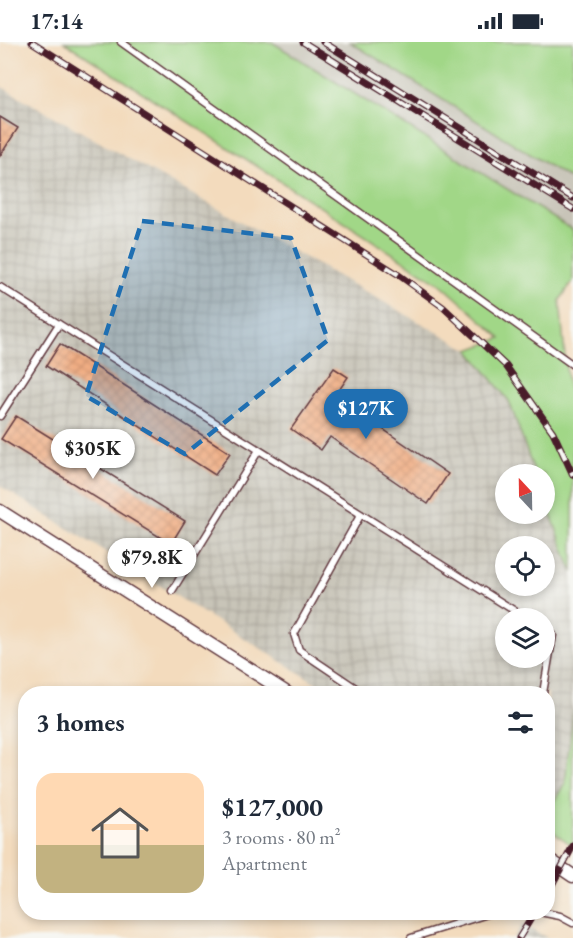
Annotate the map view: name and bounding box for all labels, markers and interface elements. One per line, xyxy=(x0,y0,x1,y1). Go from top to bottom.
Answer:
text: 17:14 xyxy=(30,7,83,36)
pin: $127K xyxy=(324,389,408,440)
text: $127K xyxy=(338,395,394,421)
pin: $305K xyxy=(51,429,135,480)
text: $305K xyxy=(65,435,121,461)
north arrow xyxy=(495,464,555,524)
map controls xyxy=(495,464,555,668)
button: locate xyxy=(495,536,555,596)
pin: $79.8K xyxy=(103,538,201,589)
text: $79.8K xyxy=(121,544,183,570)
button: layers xyxy=(495,608,555,668)
text: 3 homes xyxy=(36,705,125,739)
icon: filters xyxy=(504,706,537,739)
text: $127,000 xyxy=(222,790,323,824)
icon: home xyxy=(84,797,156,869)
text: 3 rooms · 80 m² xyxy=(222,824,341,850)
text: Apartment xyxy=(222,850,307,876)

